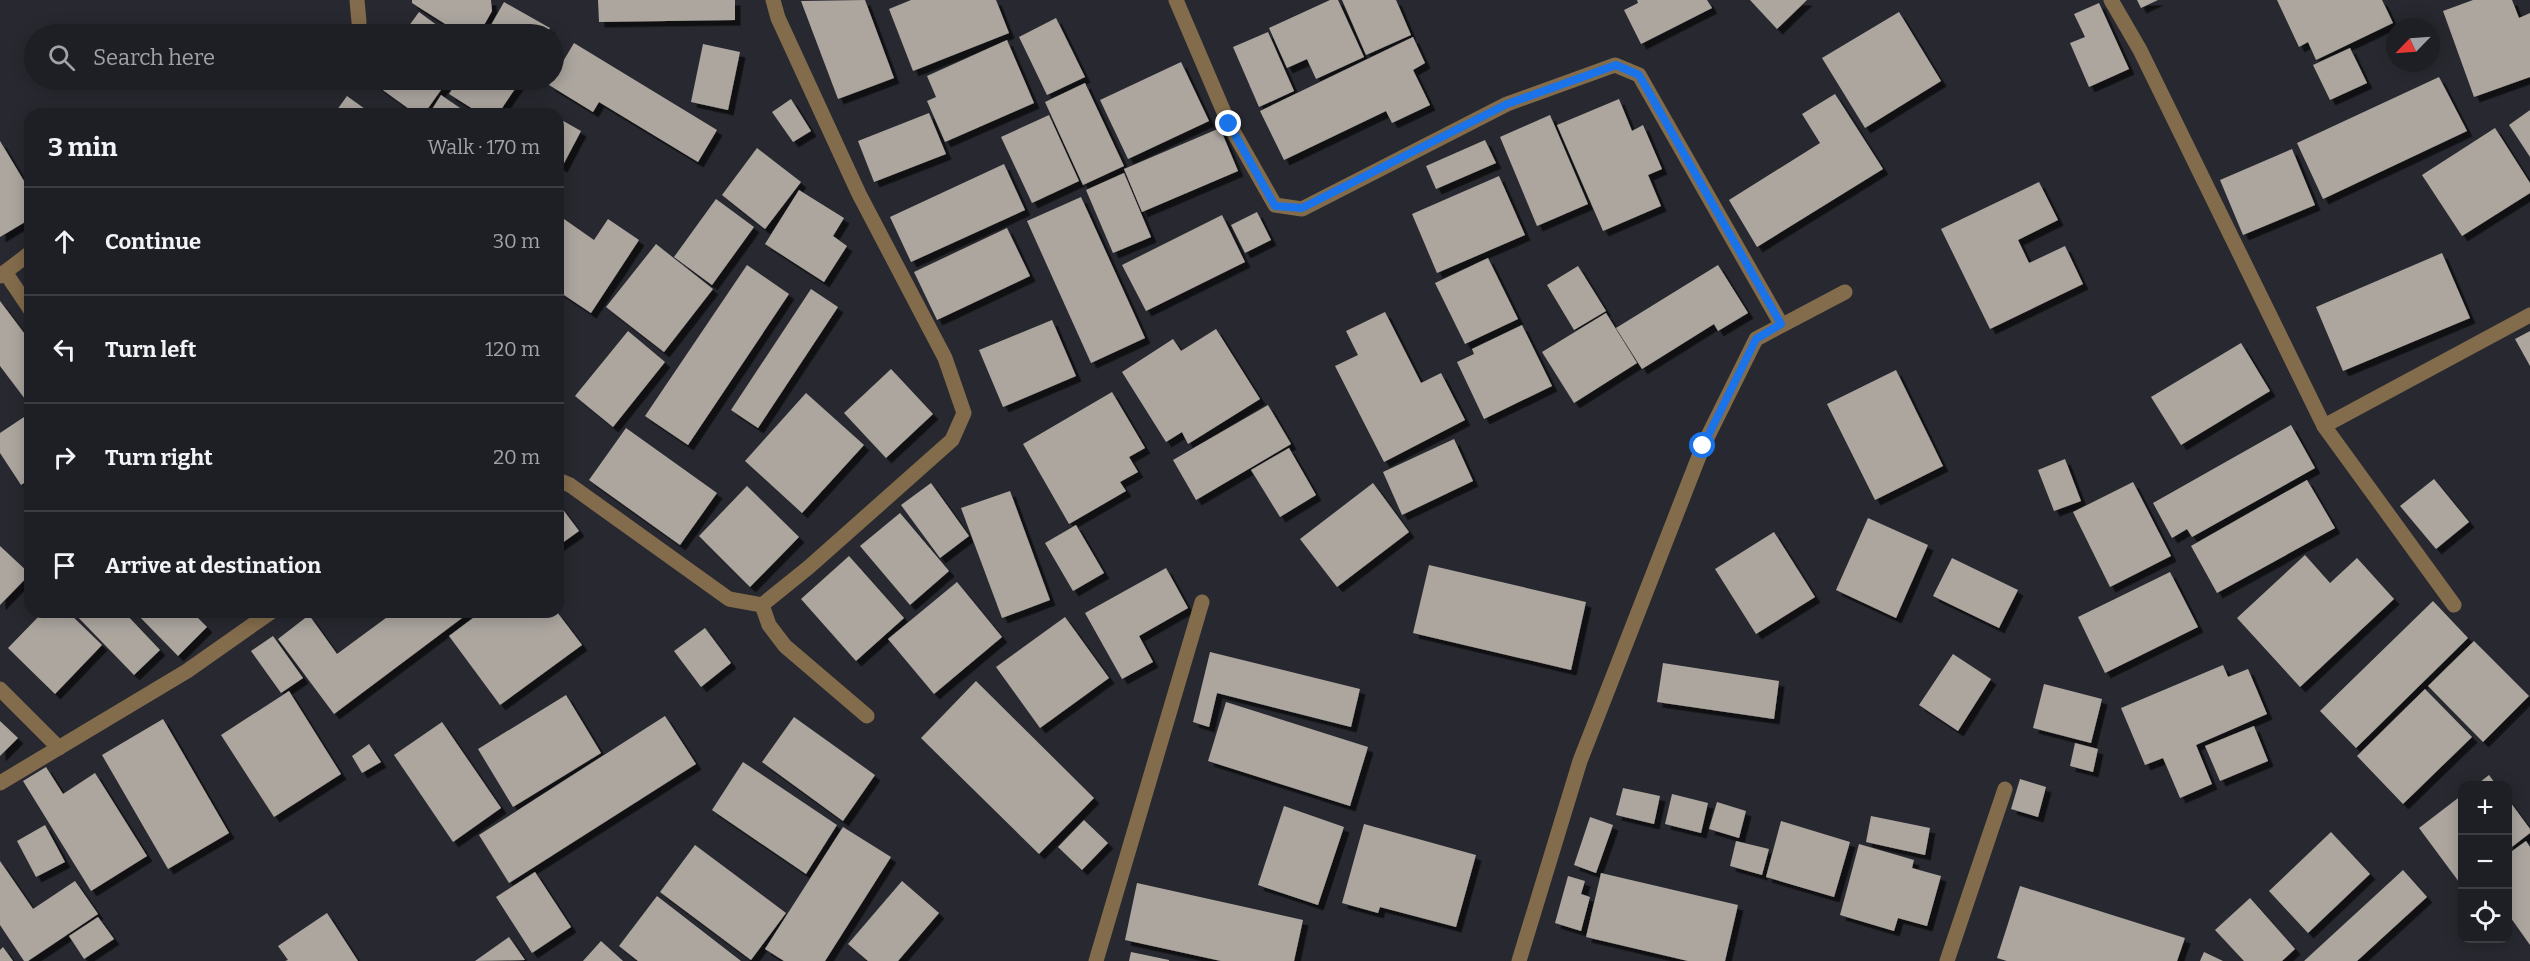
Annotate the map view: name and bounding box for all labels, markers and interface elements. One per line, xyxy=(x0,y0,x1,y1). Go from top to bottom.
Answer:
north arrow xyxy=(2386,18,2440,72)
search box xyxy=(24,24,564,90)
icon: search xyxy=(45,41,78,74)
text: Search here xyxy=(93,44,215,71)
route end xyxy=(1215,110,1241,136)
text: 3 min xyxy=(48,132,117,163)
text: Walk · 170 m xyxy=(427,135,540,159)
icon: ahead xyxy=(48,225,81,258)
text: Continue xyxy=(105,228,201,255)
text: 30 m xyxy=(493,229,540,253)
icon: left xyxy=(48,333,81,366)
text: Turn left xyxy=(105,336,197,363)
text: 120 m xyxy=(485,337,540,361)
route start xyxy=(1689,432,1715,458)
icon: right xyxy=(48,441,81,474)
text: Turn right xyxy=(105,444,213,471)
text: 20 m xyxy=(493,445,540,469)
icon: arrive xyxy=(48,549,81,582)
text: Arrive at destination xyxy=(105,552,321,579)
map controls xyxy=(2458,781,2512,943)
button: + xyxy=(2458,781,2512,835)
button: − xyxy=(2458,835,2512,889)
button: locate xyxy=(2458,889,2512,943)

